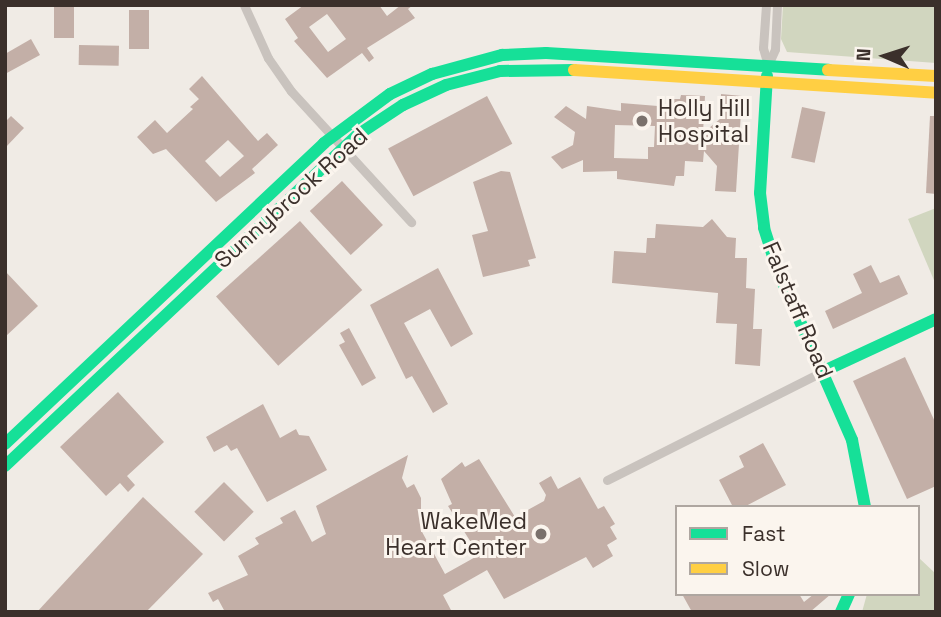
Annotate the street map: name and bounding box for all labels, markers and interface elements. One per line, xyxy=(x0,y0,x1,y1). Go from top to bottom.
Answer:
north arrow xyxy=(850,21,920,91)
text: N xyxy=(851,48,876,62)
place label: Holly Hill Hospital xyxy=(658,94,751,148)
marker: Holly Hill Hospital xyxy=(632,111,652,131)
street label: Sunnybrook Road xyxy=(209,122,373,274)
street label: Falstaff Road xyxy=(757,237,839,383)
legend xyxy=(675,505,920,596)
place label: WakeMed Heart Center xyxy=(385,507,527,561)
text: Fast xyxy=(742,520,786,547)
marker: WakeMed Heart Center xyxy=(533,526,549,542)
text: Slow xyxy=(742,555,790,582)

